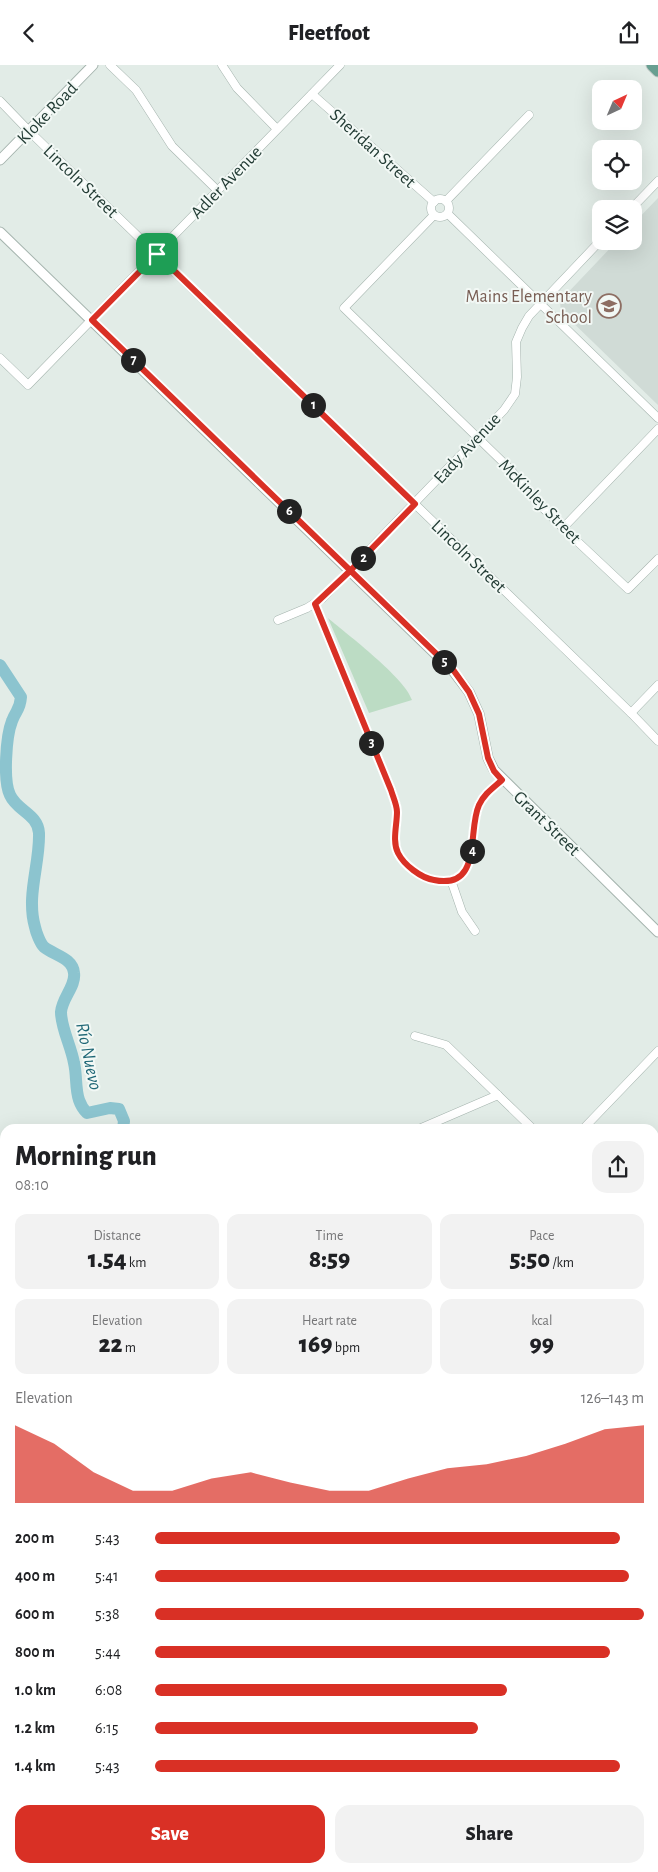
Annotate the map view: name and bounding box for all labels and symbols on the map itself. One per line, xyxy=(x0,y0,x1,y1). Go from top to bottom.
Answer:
street label: Kloke Road xyxy=(14,79,81,148)
north arrow xyxy=(592,80,642,130)
street label: Sheridan Street xyxy=(326,106,419,192)
street label: Lincoln Street xyxy=(40,142,121,222)
street label: Adler Avenue xyxy=(188,143,266,223)
pin xyxy=(136,233,178,275)
place label: Mains Elementary School xyxy=(465,288,592,327)
school or university icon: Mains Elementary School xyxy=(596,293,622,319)
pin: 7 xyxy=(120,347,146,373)
pin: 1 xyxy=(300,393,326,417)
street label: Eady Avenue xyxy=(431,410,505,487)
street label: McKinley Street xyxy=(495,456,584,548)
pin: 6 xyxy=(276,499,302,523)
street label: Lincoln Street xyxy=(428,517,509,597)
pin: 2 xyxy=(350,545,376,571)
pin: 5 xyxy=(432,649,456,675)
pin: 3 xyxy=(358,731,384,755)
street label: Grant Street xyxy=(510,788,583,860)
pin: 4 xyxy=(460,839,484,863)
water label: Río Nuevo xyxy=(72,1021,105,1092)

